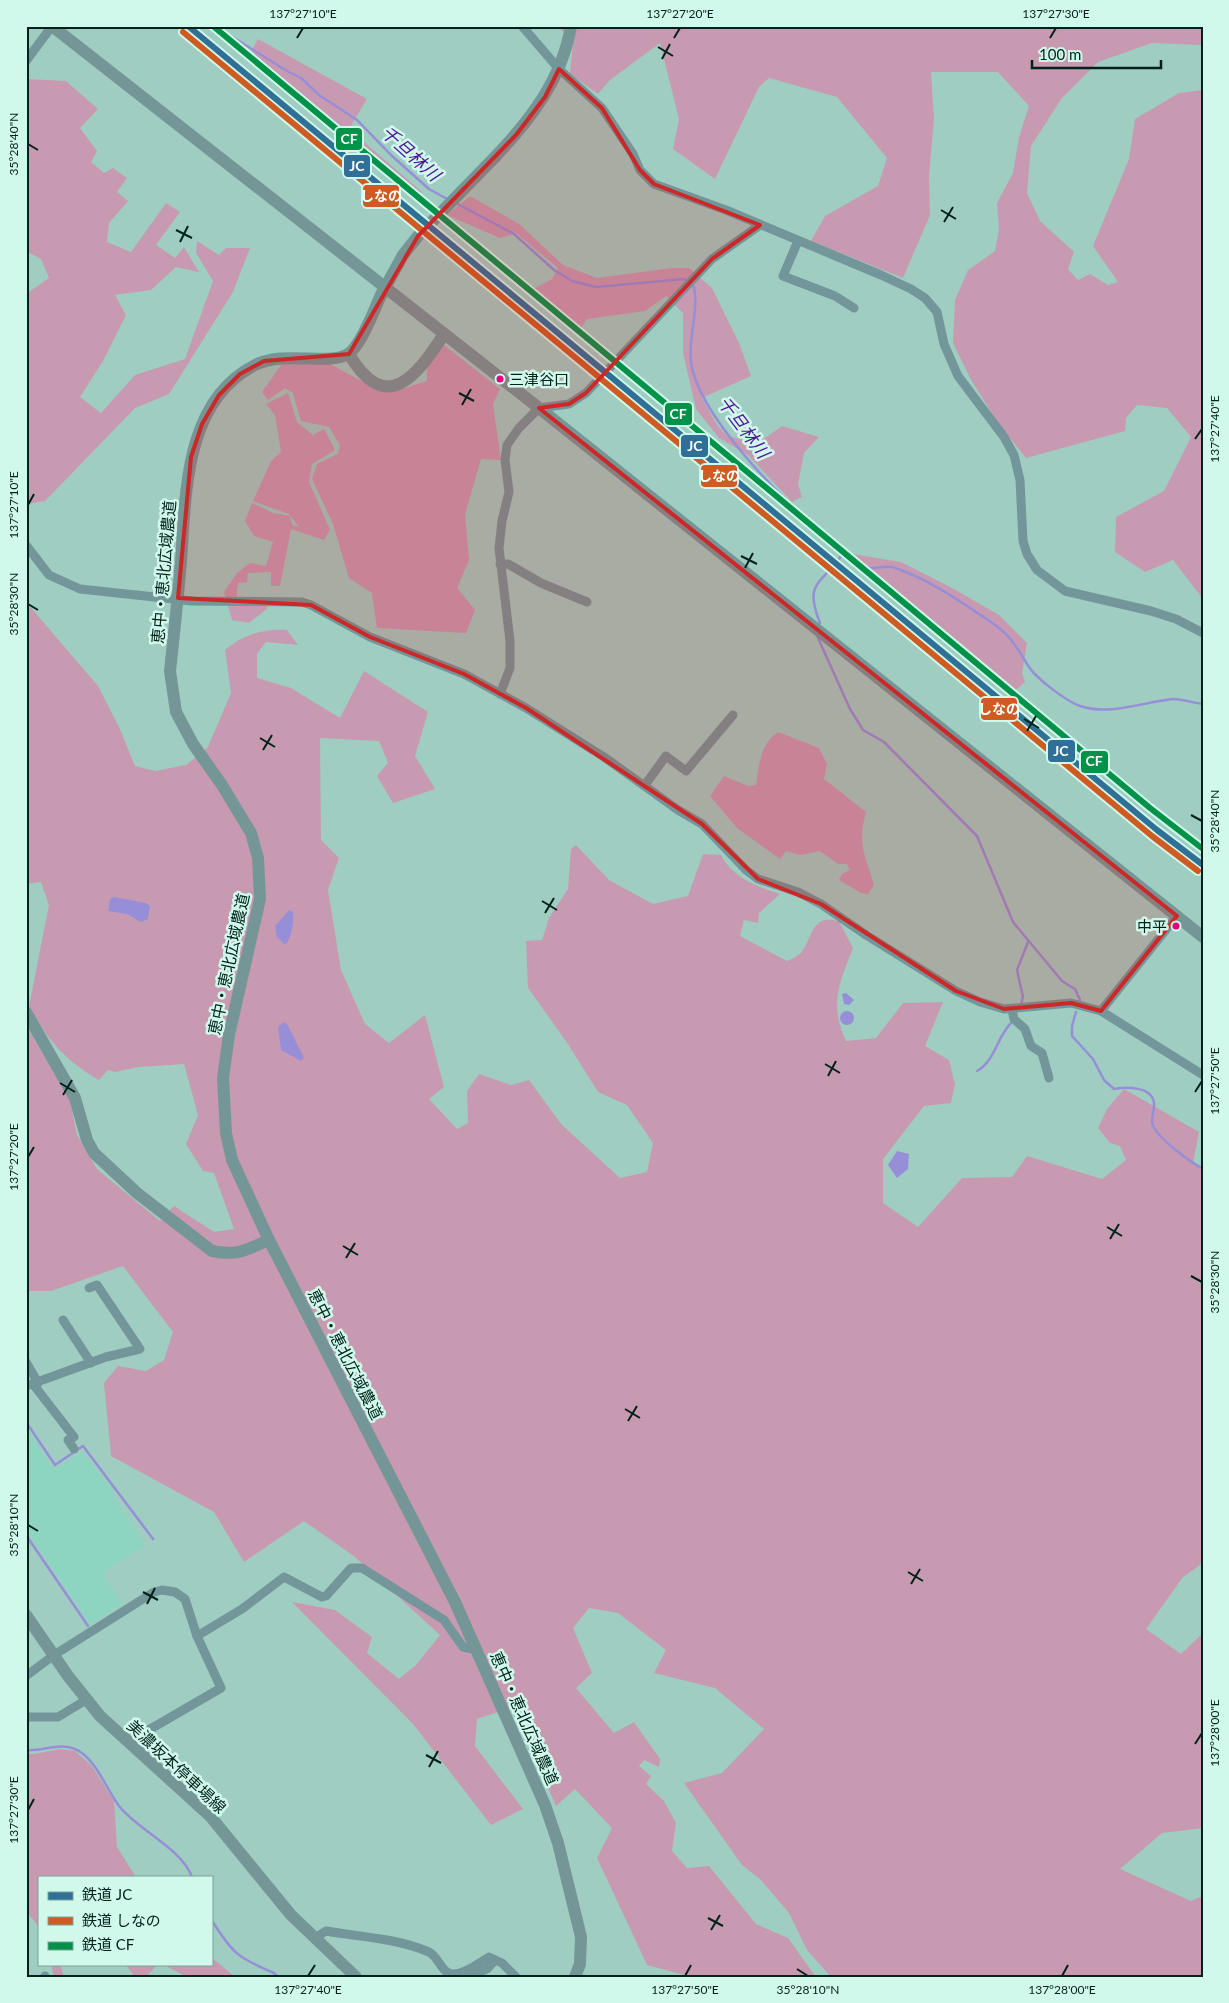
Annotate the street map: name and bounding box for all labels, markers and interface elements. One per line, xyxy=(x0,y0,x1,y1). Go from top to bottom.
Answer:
text: 137°27'10"E xyxy=(269,6,337,21)
text: 137°27'20"E xyxy=(646,6,714,21)
text: 137°27'30"E xyxy=(1022,6,1090,21)
scale bar xyxy=(1032,38,1160,70)
text: 100 m xyxy=(1039,45,1081,63)
text: 35°28'40"N xyxy=(6,113,21,175)
water label: 千旦林川 xyxy=(377,121,447,187)
line badge: CF xyxy=(335,127,363,151)
text: CF xyxy=(340,130,358,147)
line badge: JC xyxy=(343,154,371,178)
text: JC xyxy=(349,157,365,174)
line badge: しなの xyxy=(362,184,400,208)
text: しなの xyxy=(360,187,402,204)
place label: 三津谷口 xyxy=(509,370,569,388)
marker: 三津谷口 xyxy=(495,374,505,384)
water label: 千旦林川 xyxy=(714,392,776,464)
text: 137°27'40"E xyxy=(1207,395,1222,463)
line badge: CF xyxy=(664,402,693,426)
text: CF xyxy=(669,405,687,422)
line badge: JC xyxy=(680,434,709,458)
text: JC xyxy=(687,437,703,454)
line badge: しなの xyxy=(700,464,738,488)
text: しなの xyxy=(698,467,740,484)
text: 137°27'10"E xyxy=(6,471,21,539)
street label: 恵中・恵北広域農道 xyxy=(147,499,179,645)
text: 35°28'30"N xyxy=(6,573,21,635)
line badge: しなの xyxy=(980,697,1018,721)
text: しなの xyxy=(978,700,1020,717)
line badge: JC xyxy=(1047,739,1076,763)
text: JC xyxy=(1053,742,1069,759)
line badge: CF xyxy=(1080,750,1109,774)
text: CF xyxy=(1085,752,1103,769)
text: 35°28'40"N xyxy=(1207,790,1222,852)
street label: 恵中・恵北広域農道 xyxy=(204,892,252,1036)
place label: 中平 xyxy=(1137,917,1167,935)
marker: 中平 xyxy=(1171,921,1181,931)
text: 137°27'50"E xyxy=(1207,1047,1222,1115)
text: 137°27'20"E xyxy=(6,1123,21,1191)
text: 35°28'30"N xyxy=(1207,1251,1222,1313)
street label: 恵中・恵北広域農道 xyxy=(305,1286,387,1422)
text: 35°28'10"N xyxy=(6,1494,21,1556)
street label: 恵中・恵北広域農道 xyxy=(487,1648,563,1788)
text: 137°28'00"E xyxy=(1207,1699,1222,1767)
street label: 美濃坂本停車場線 xyxy=(124,1715,230,1817)
text: 137°27'30"E xyxy=(6,1776,21,1844)
legend xyxy=(38,1876,212,1966)
text: 鉄道 JC xyxy=(82,1885,132,1903)
text: 鉄道 しなの xyxy=(82,1911,161,1929)
text: 鉄道 CF xyxy=(82,1935,134,1953)
text: 137°27'40"E xyxy=(274,1982,342,1997)
text: 137°27'50"E xyxy=(651,1982,719,1997)
text: 35°28'10"N xyxy=(777,1982,839,1997)
text: 137°28'00"E xyxy=(1028,1982,1096,1997)

